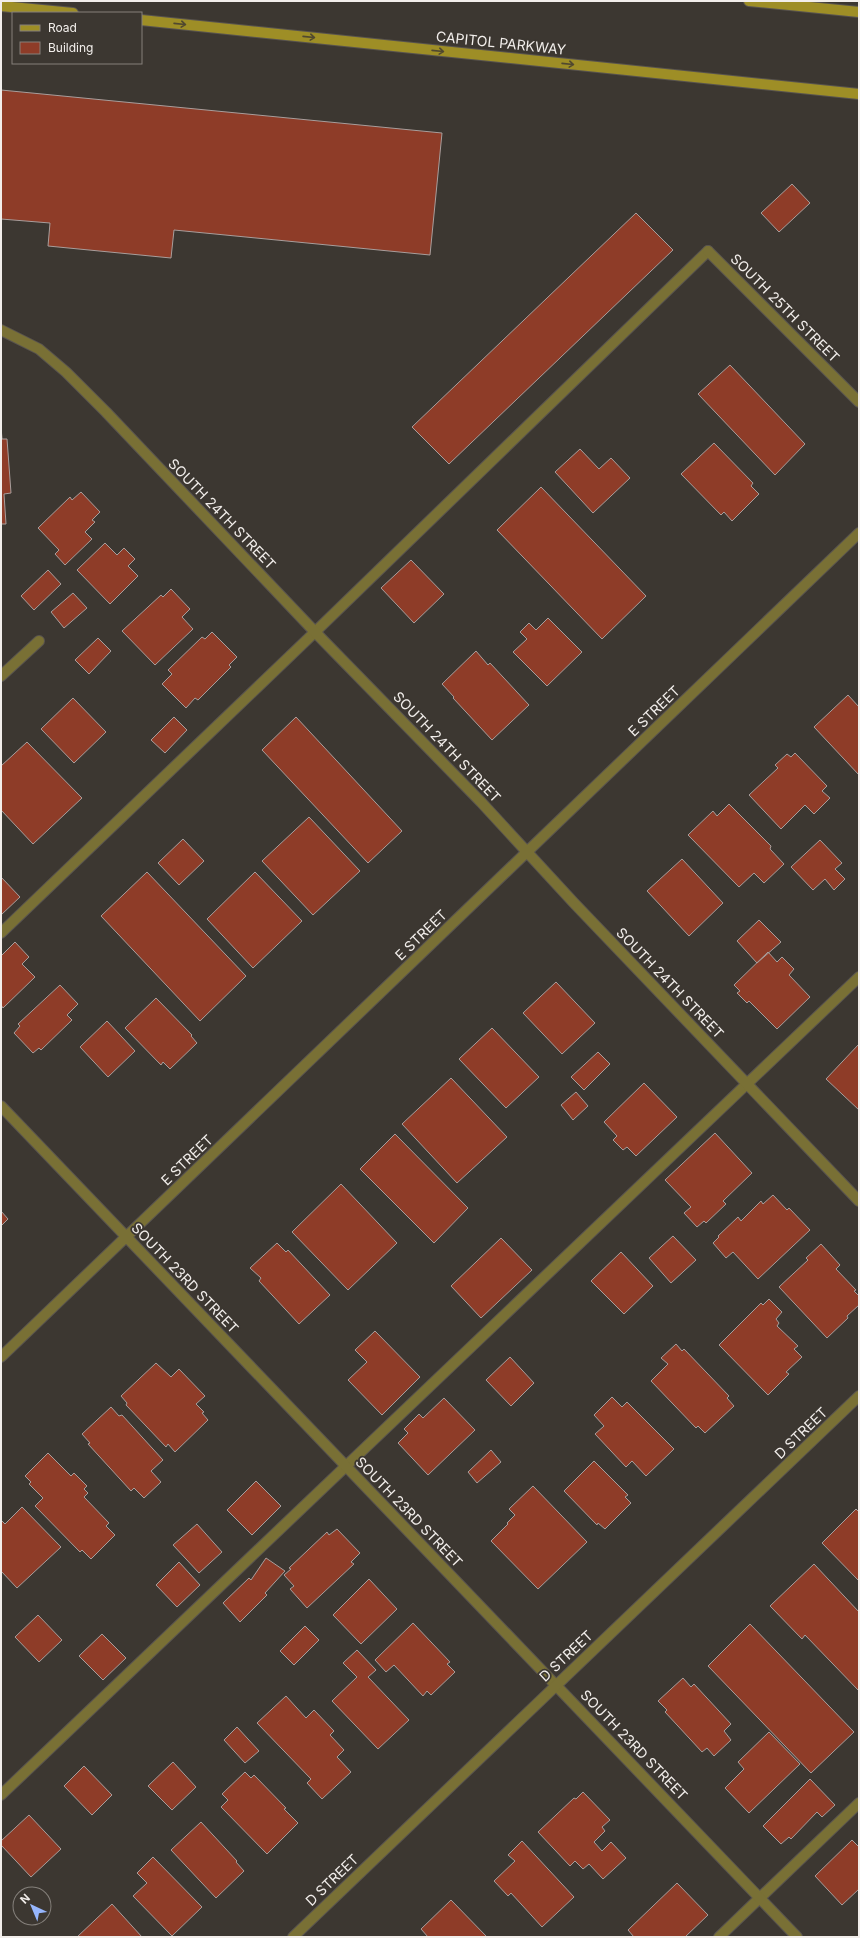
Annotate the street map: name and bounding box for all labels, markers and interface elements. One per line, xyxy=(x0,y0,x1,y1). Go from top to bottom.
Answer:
legend xyxy=(12,12,142,64)
text: Road xyxy=(48,20,77,35)
one-way arrow xyxy=(173,20,186,28)
street label: CAPITOL PARKWAY xyxy=(435,27,567,58)
one-way arrow xyxy=(302,34,315,41)
text: Building xyxy=(48,40,93,55)
one-way arrow xyxy=(431,47,444,54)
one-way arrow xyxy=(561,60,574,68)
street label: SOUTH 25TH STREET xyxy=(727,250,843,366)
street label: SOUTH 24TH STREET xyxy=(165,455,280,572)
street label: E STREET xyxy=(624,682,683,739)
street label: SOUTH 24TH STREET xyxy=(390,688,505,805)
street label: E STREET xyxy=(391,906,450,963)
street label: SOUTH 24TH STREET xyxy=(613,924,728,1041)
street label: E STREET xyxy=(157,1131,216,1188)
street label: SOUTH 23RD STREET xyxy=(128,1219,242,1336)
street label: D STREET xyxy=(771,1403,831,1462)
street label: SOUTH 23RD STREET xyxy=(352,1453,466,1570)
street label: D STREET xyxy=(535,1627,596,1685)
street label: SOUTH 23RD STREET xyxy=(577,1686,691,1803)
street label: D STREET xyxy=(302,1850,362,1909)
north arrow xyxy=(12,1886,52,1926)
text: N xyxy=(17,1891,33,1907)

